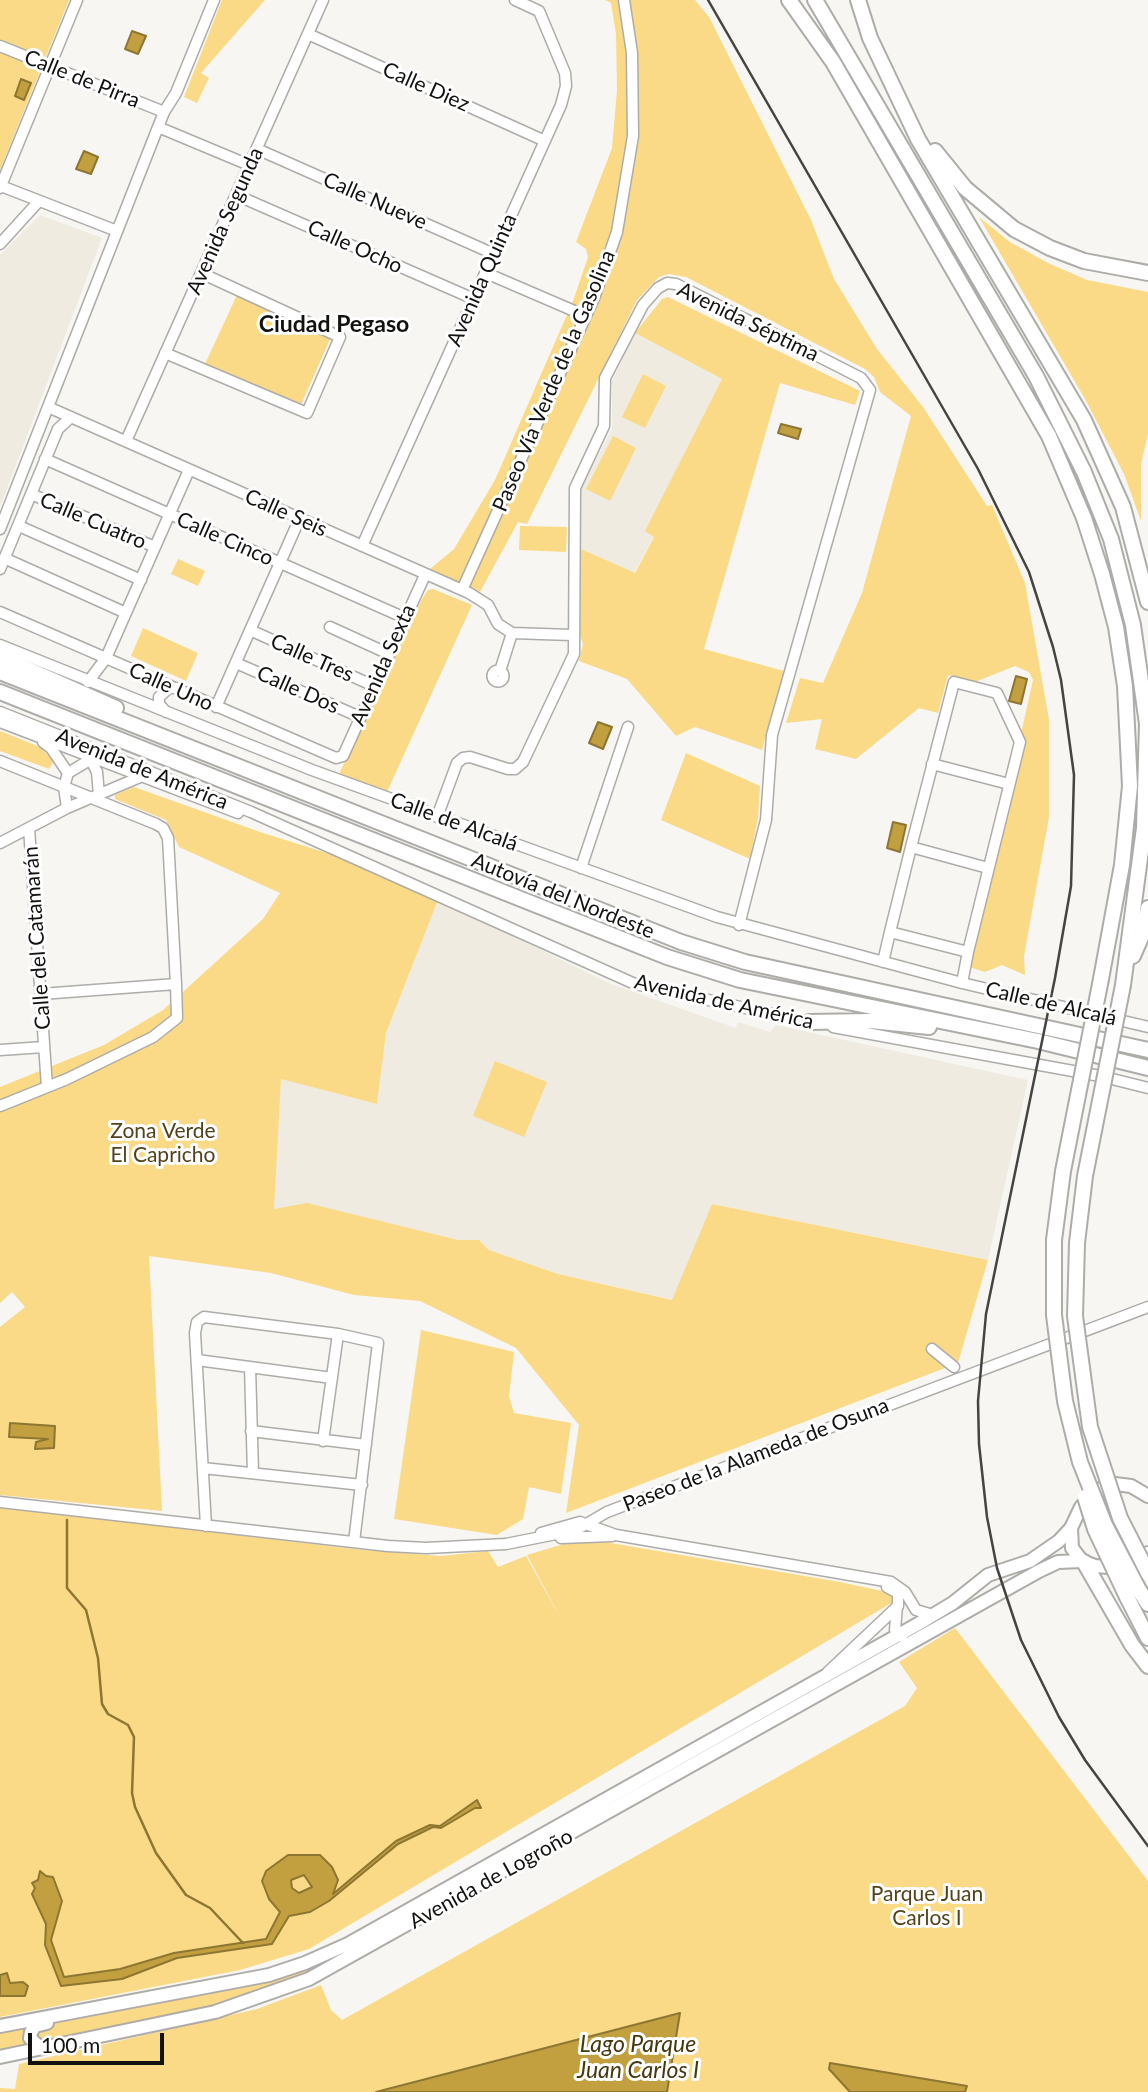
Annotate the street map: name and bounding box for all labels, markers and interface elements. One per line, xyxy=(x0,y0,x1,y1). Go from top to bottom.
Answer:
street label: Calle de Pirra xyxy=(21,44,143,114)
street label: Calle Diez xyxy=(379,57,473,117)
street label: Avenida Segunda xyxy=(181,144,269,298)
street label: Calle Nueve xyxy=(319,167,431,235)
street label: Avenida Quinta xyxy=(442,210,522,350)
street label: Calle Ocho xyxy=(304,215,406,279)
street label: Paseo Vía Verde de la Gasolina xyxy=(487,246,621,516)
street label: Avenida Séptima xyxy=(673,277,823,367)
district label: Ciudad Pegaso xyxy=(259,311,409,339)
street label: Calle Seis xyxy=(241,484,331,542)
street label: Calle Cuatro xyxy=(36,487,150,555)
street label: Calle Cinco xyxy=(173,506,277,572)
street label: Avenida Sexta xyxy=(345,600,421,730)
street label: Calle Tres xyxy=(267,629,357,687)
street label: Calle Uno xyxy=(125,657,217,717)
street label: Calle Dos xyxy=(253,661,343,719)
street label: Avenida de América xyxy=(52,723,232,815)
street label: Calle de Alcalá xyxy=(387,787,521,857)
street label: Calle del Catamarán xyxy=(18,846,56,1030)
street label: Autovía del Nordeste xyxy=(468,848,658,944)
street label: Avenida de América xyxy=(632,969,816,1035)
street label: Calle de Alcalá xyxy=(983,977,1119,1031)
park label: Zona Verde El Capricho xyxy=(110,1118,216,1168)
street label: Paseo de la Alameda de Osuna xyxy=(620,1393,892,1517)
street label: Avenida de Logroño xyxy=(405,1824,577,1934)
park label: Parque Juan Carlos I xyxy=(871,1881,983,1931)
scale bar xyxy=(32,2018,168,2062)
water label: Lago Parque Juan Carlos I xyxy=(577,2031,699,2085)
text: 100 m xyxy=(41,2032,100,2057)

